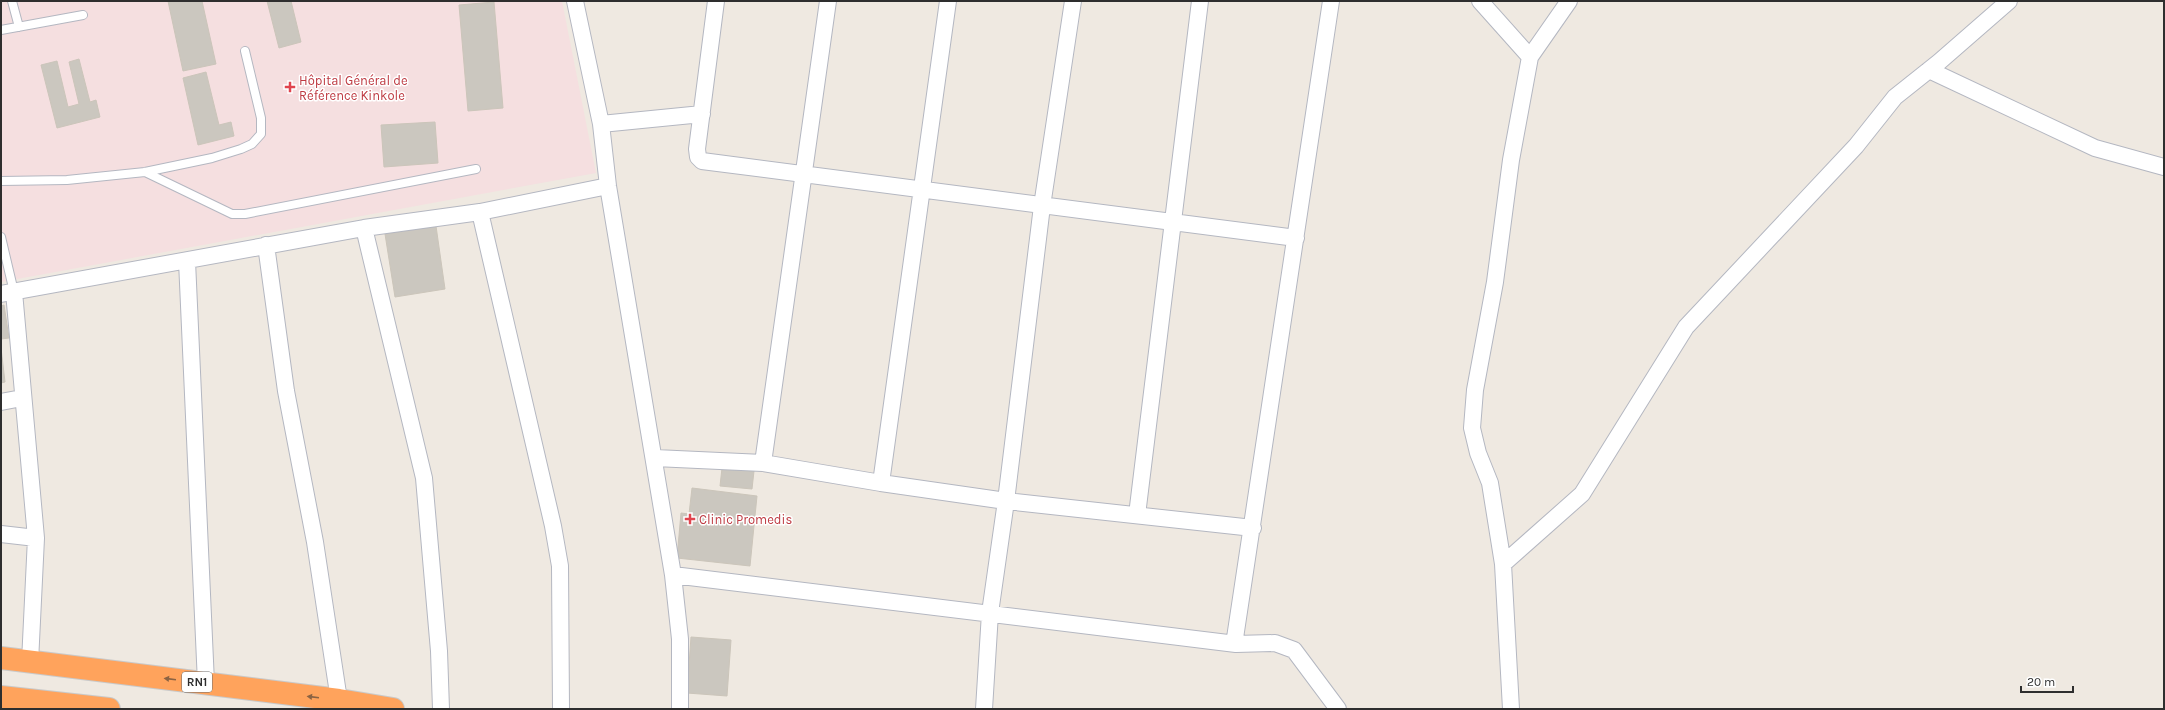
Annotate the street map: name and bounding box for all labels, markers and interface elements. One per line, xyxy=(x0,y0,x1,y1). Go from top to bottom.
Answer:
place label: Hôpital Général de Référence Kinkole xyxy=(299,73,408,103)
marker: Hôpital Général de Référence Kinkole xyxy=(284,81,296,93)
place label: Clinic Promedis xyxy=(699,512,792,527)
marker: Clinic Promedis xyxy=(684,513,696,525)
scale bar xyxy=(2021,668,2073,694)
road number: RN1 xyxy=(182,672,212,692)
text: 20 m xyxy=(2027,675,2055,689)
one-way arrow xyxy=(164,676,176,682)
one-way arrow xyxy=(307,694,319,700)

